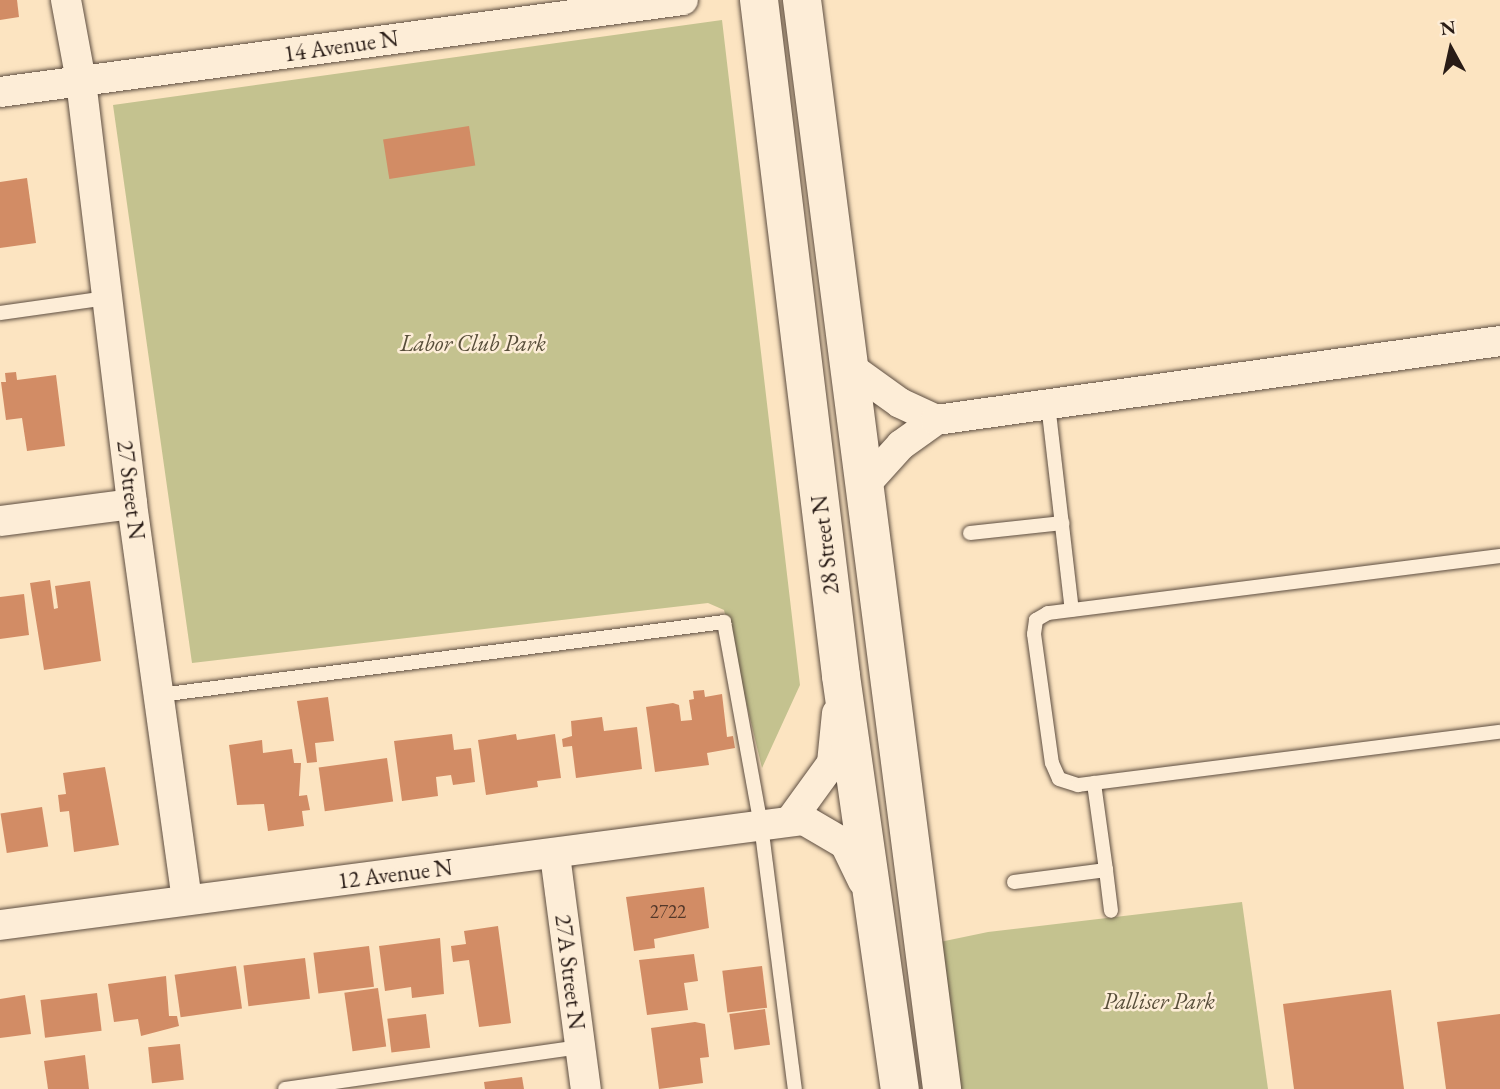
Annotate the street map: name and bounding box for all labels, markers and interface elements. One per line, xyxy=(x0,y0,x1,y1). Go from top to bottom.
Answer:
north arrow xyxy=(1416,14,1486,84)
text: N xyxy=(1439,14,1457,41)
street label: 14 Avenue N xyxy=(282,24,400,68)
park label: Labor Club Park xyxy=(400,329,546,357)
street label: 27 Street N xyxy=(111,439,151,541)
street label: 28 Street N xyxy=(805,494,845,596)
street label: 12 Avenue N xyxy=(336,853,454,895)
house number: 2722 xyxy=(650,901,686,923)
street label: 27A Street N xyxy=(549,913,591,1031)
park label: Palliser Park xyxy=(1103,987,1215,1015)

